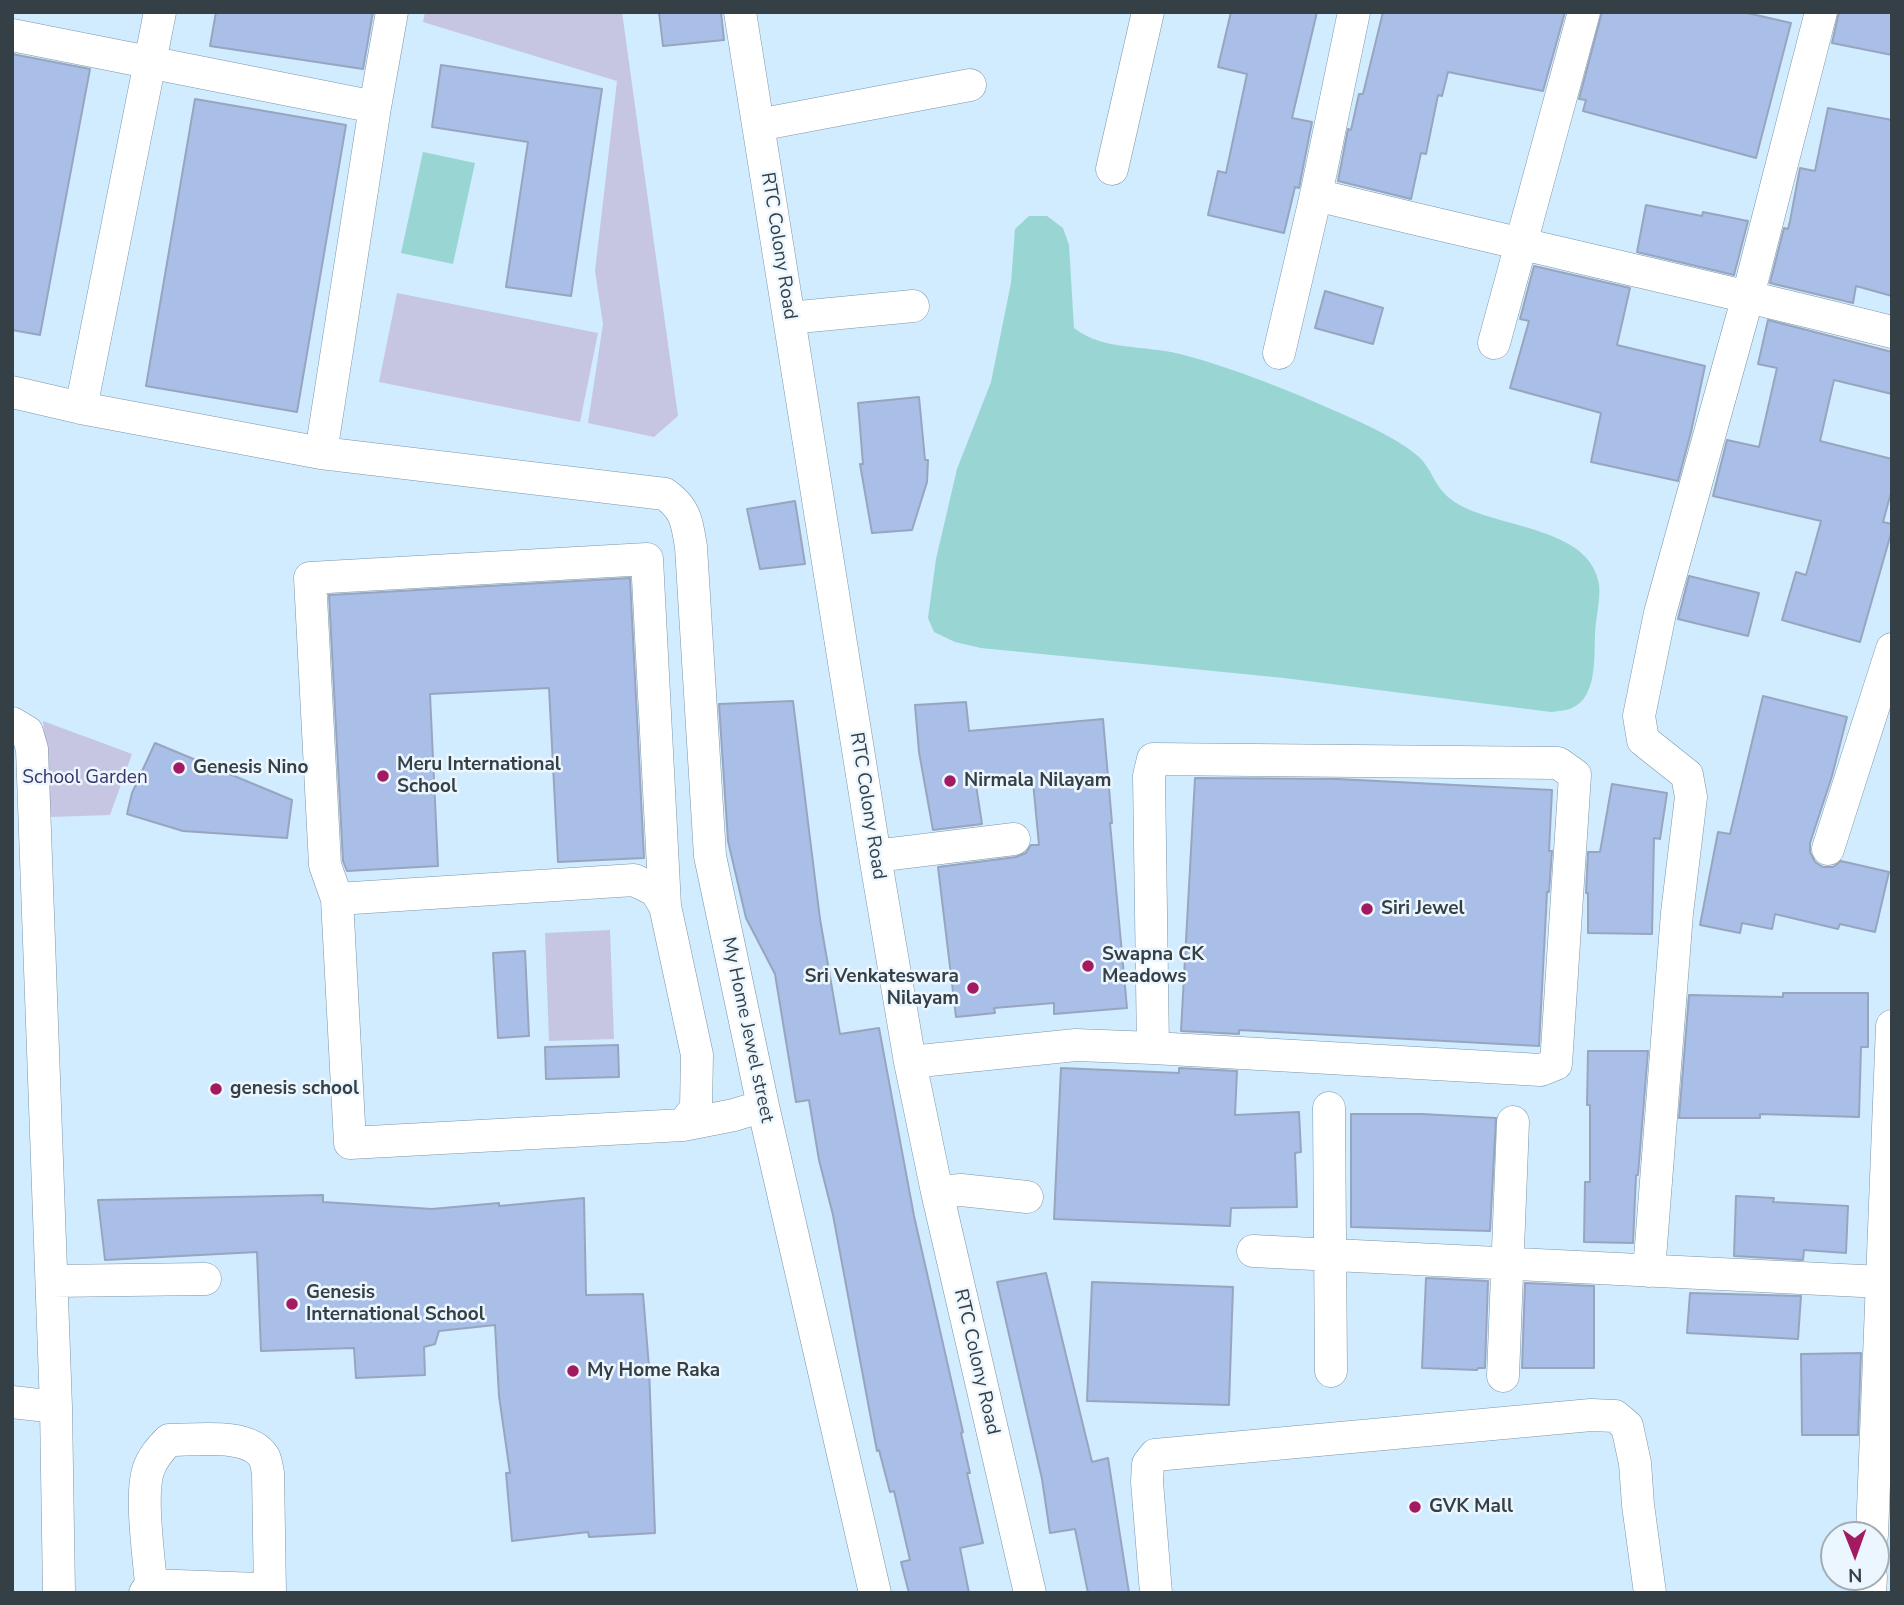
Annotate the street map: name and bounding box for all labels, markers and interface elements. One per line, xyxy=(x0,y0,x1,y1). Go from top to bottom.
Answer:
street label: RTC Colony Road xyxy=(755,171,801,321)
street label: RTC Colony Road xyxy=(844,731,890,881)
place label: Meru International School xyxy=(397,754,561,798)
place label: Genesis Nino xyxy=(193,757,308,779)
marker: Genesis Nino xyxy=(171,760,187,776)
park label: School Garden xyxy=(22,767,148,789)
marker: Meru International School xyxy=(375,768,391,784)
place label: Nirmala Nilayam xyxy=(964,770,1111,792)
marker: Nirmala Nilayam xyxy=(942,773,958,789)
place label: Siri Jewel xyxy=(1381,898,1465,920)
marker: Siri Jewel xyxy=(1359,901,1375,917)
street label: My Home Jewel street xyxy=(716,935,778,1125)
place label: Swapna CK Meadows xyxy=(1102,944,1204,988)
marker: Swapna CK Meadows xyxy=(1080,958,1096,974)
place label: Sri Venkateswara Nilayam xyxy=(805,966,959,1010)
marker: Sri Venkateswara Nilayam xyxy=(965,980,981,996)
place label: genesis school xyxy=(230,1078,359,1100)
marker: genesis school xyxy=(208,1081,224,1097)
place label: Genesis International School xyxy=(306,1282,485,1326)
street label: RTC Colony Road xyxy=(948,1287,1004,1437)
marker: Genesis International School xyxy=(284,1296,300,1312)
place label: My Home Raka xyxy=(587,1360,720,1382)
marker: My Home Raka xyxy=(565,1363,581,1379)
place label: GVK Mall xyxy=(1429,1496,1513,1518)
marker: GVK Mall xyxy=(1407,1499,1423,1515)
north arrow xyxy=(1820,1521,1890,1591)
text: N xyxy=(1848,1562,1863,1588)

